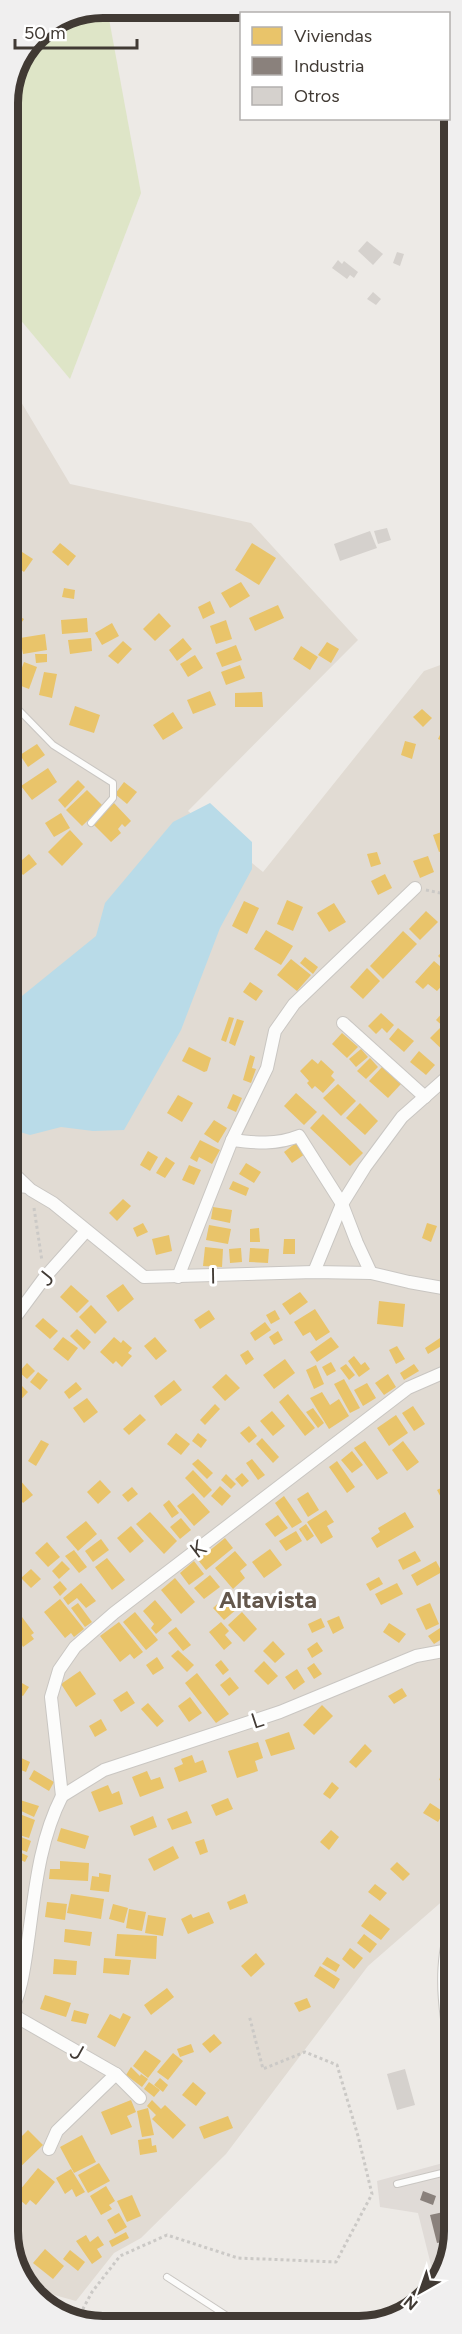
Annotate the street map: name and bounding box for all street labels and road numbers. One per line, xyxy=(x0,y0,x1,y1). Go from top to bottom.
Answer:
street label: I xyxy=(210,1262,216,1290)
street label: J xyxy=(32,1265,60,1291)
street label: K xyxy=(185,1534,212,1564)
street label: L xyxy=(247,1705,267,1735)
street label: J xyxy=(65,2037,89,2067)

